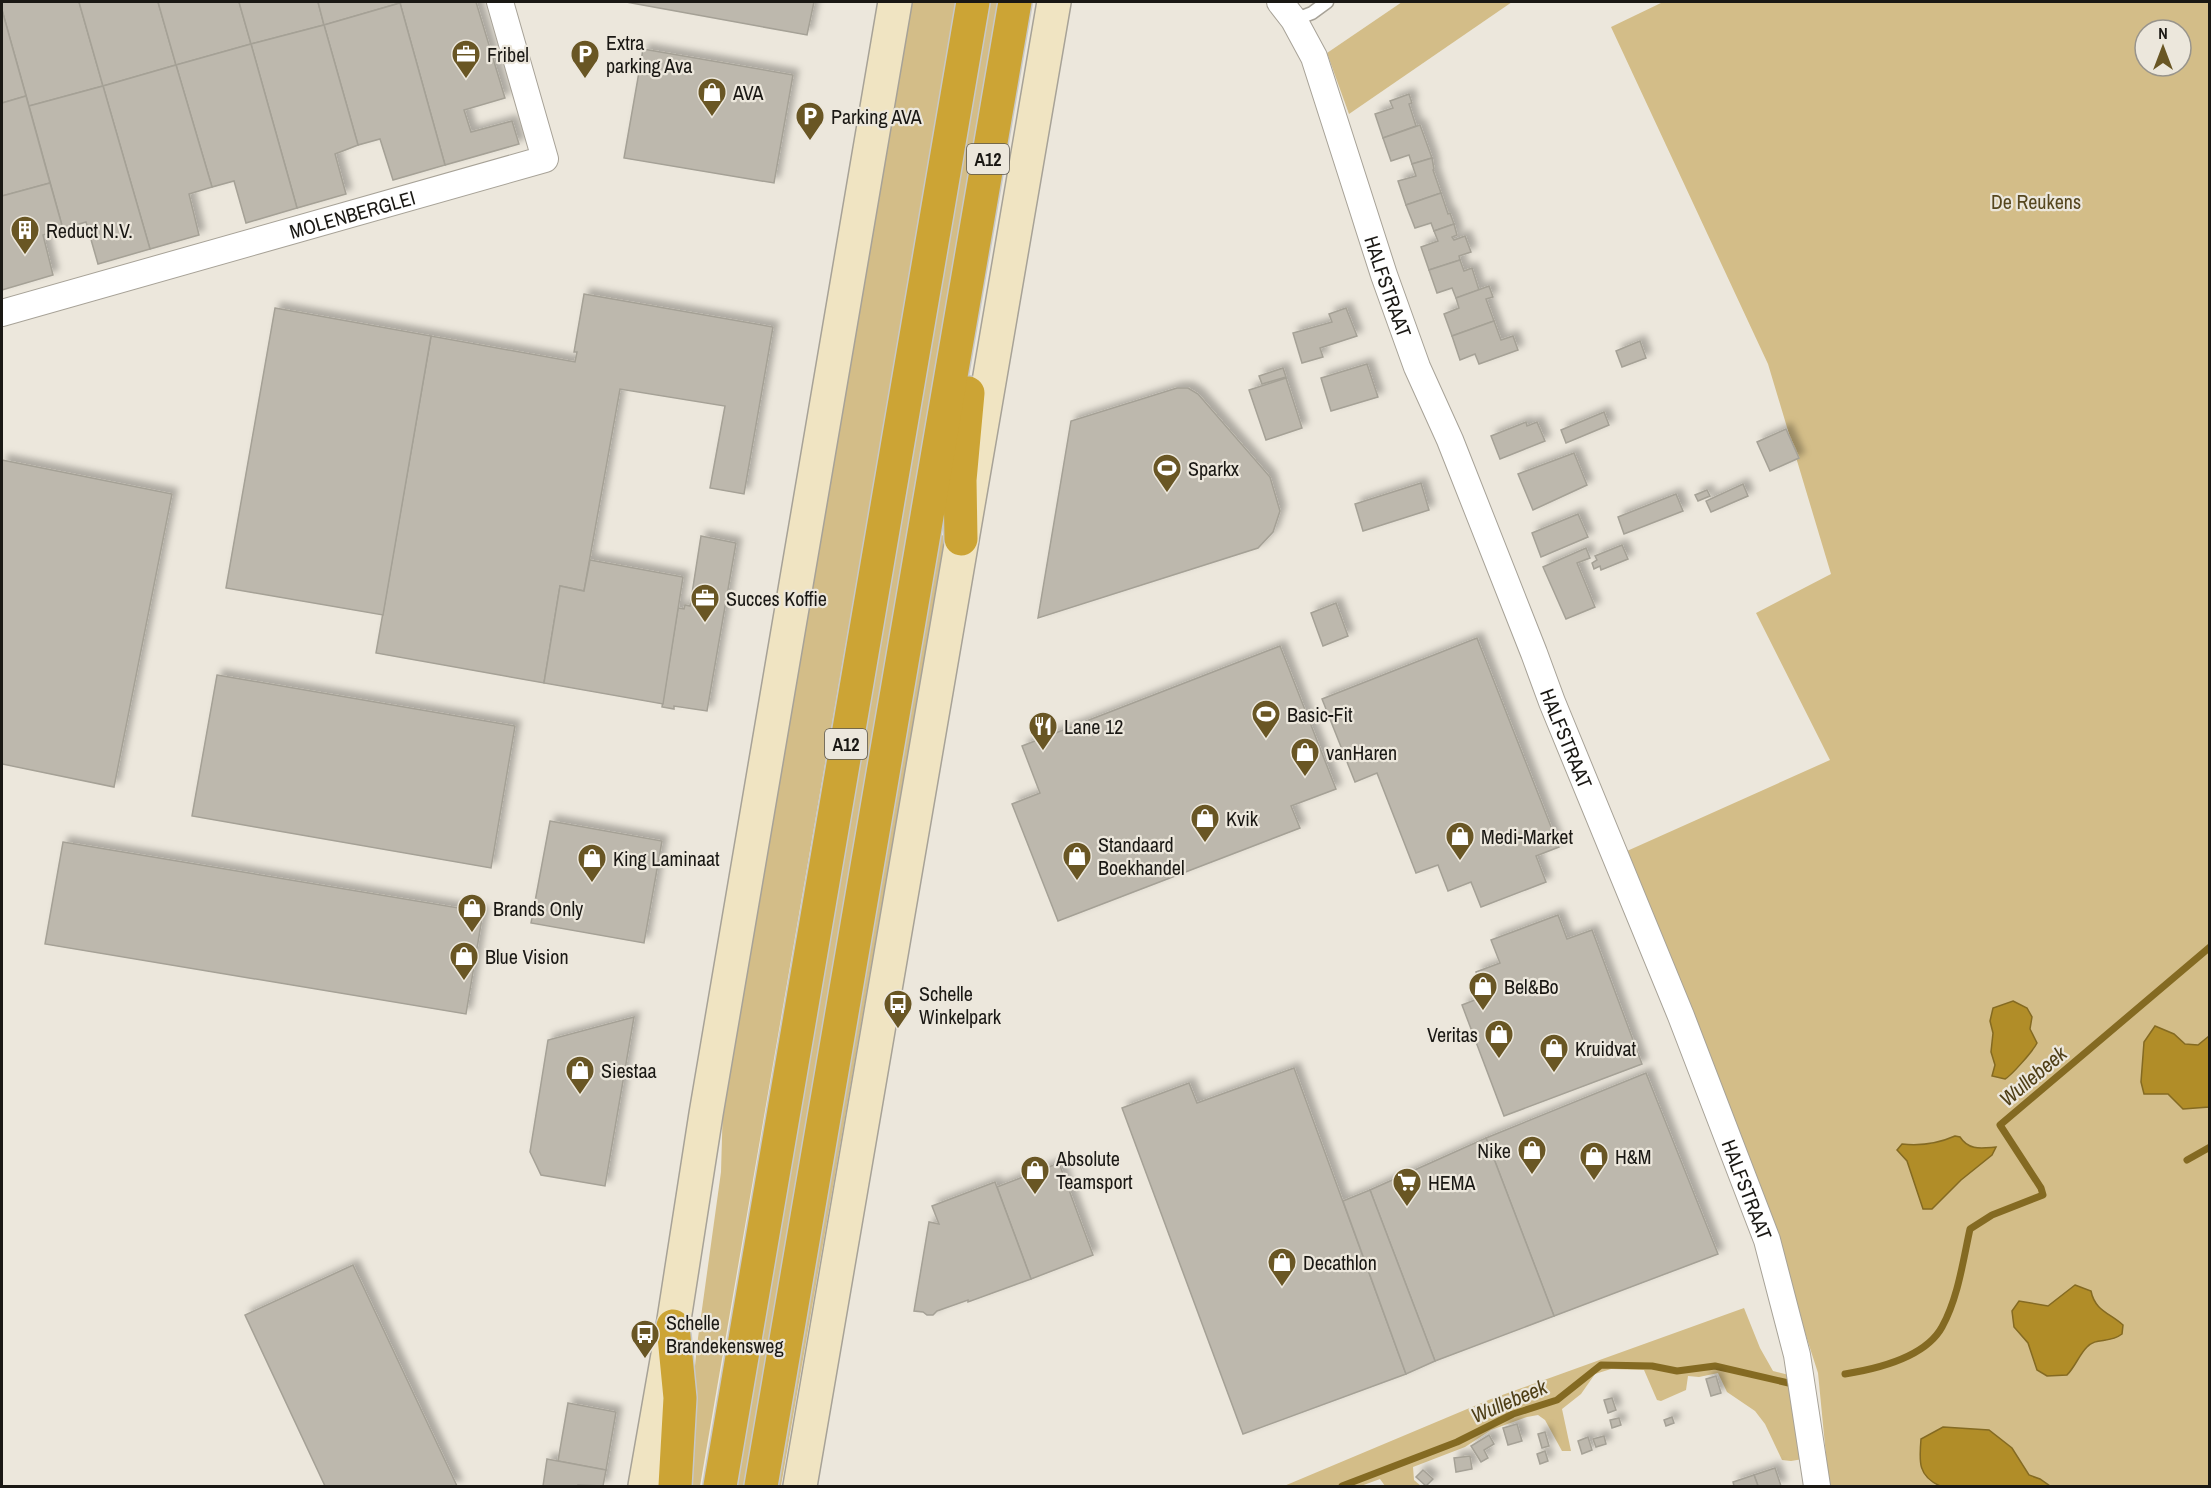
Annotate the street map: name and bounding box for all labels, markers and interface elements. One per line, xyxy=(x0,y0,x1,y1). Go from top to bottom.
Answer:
north arrow xyxy=(2133,18,2193,78)
text: N xyxy=(2158,22,2168,44)
place label: Extra parking Ava xyxy=(606,29,692,79)
office icon: Fribel xyxy=(450,38,482,80)
parking icon: Extra parking Ava xyxy=(569,38,601,80)
place label: Fribel xyxy=(487,41,529,68)
shop icon: AVA xyxy=(696,76,728,118)
place label: AVA xyxy=(732,79,763,106)
parking icon: Parking AVA xyxy=(794,100,826,142)
place label: Parking AVA xyxy=(831,103,922,130)
road number: A12 xyxy=(967,144,1009,174)
street label: MOLENBERGLEI xyxy=(286,183,418,244)
park label: De Reukens xyxy=(1991,188,2081,215)
building icon: Reduct N.V. xyxy=(9,214,41,256)
place label: Reduct N.V. xyxy=(46,217,133,244)
street label: HALFSTRAAT xyxy=(1359,232,1419,341)
sports icon: Sparkx xyxy=(1151,452,1183,494)
place label: Sparkx xyxy=(1188,455,1240,482)
office icon: Succes Koffie xyxy=(689,582,721,624)
place label: Succes Koffie xyxy=(726,585,827,612)
street label: HALFSTRAAT xyxy=(1535,685,1599,792)
sports icon: Basic-Fit xyxy=(1250,698,1282,740)
place label: Basic-Fit xyxy=(1287,701,1353,728)
restaurant icon: Lane 12 xyxy=(1027,710,1059,752)
place label: Lane 12 xyxy=(1064,713,1123,740)
road number: A12 xyxy=(825,729,867,759)
shop icon: vanHaren xyxy=(1289,736,1321,778)
place label: vanHaren xyxy=(1326,739,1397,766)
shop icon: Kvik xyxy=(1189,802,1221,844)
place label: Kvik xyxy=(1226,805,1259,832)
shop icon: Medi-Market xyxy=(1444,820,1476,862)
place label: Medi-Market xyxy=(1481,823,1573,850)
place label: Standaard Boekhandel xyxy=(1098,831,1185,881)
shop icon: Standaard Boekhandel xyxy=(1061,840,1093,882)
shop icon: King Laminaat xyxy=(576,842,608,884)
place label: King Laminaat xyxy=(613,845,720,872)
shop icon: Brands Only xyxy=(456,892,488,934)
place label: Brands Only xyxy=(493,895,584,922)
shop icon: Blue Vision xyxy=(448,940,480,982)
place label: Blue Vision xyxy=(485,943,569,970)
shop icon: Bel&Bo xyxy=(1467,970,1499,1012)
place label: Bel&Bo xyxy=(1504,973,1559,1000)
place label: Schelle Winkelpark xyxy=(919,980,1002,1030)
bus stop icon: Schelle Winkelpark xyxy=(882,988,914,1030)
shop icon: Veritas xyxy=(1483,1018,1515,1060)
place label: Veritas xyxy=(1427,1021,1478,1048)
shop icon: Kruidvat xyxy=(1538,1032,1570,1074)
place label: Kruidvat xyxy=(1575,1035,1637,1062)
water label: Wullebeek xyxy=(1993,1038,2074,1113)
shop icon: Siestaa xyxy=(564,1054,596,1096)
place label: Siestaa xyxy=(601,1057,657,1084)
shop icon: Nike xyxy=(1516,1134,1548,1176)
street label: HALFSTRAAT xyxy=(1716,1135,1779,1243)
place label: Nike xyxy=(1477,1137,1511,1164)
shop icon: H&M xyxy=(1578,1140,1610,1182)
place label: H&M xyxy=(1615,1143,1651,1170)
place label: Absolute Teamsport xyxy=(1055,1145,1133,1195)
shop icon: Absolute Teamsport xyxy=(1019,1154,1051,1196)
supermarket icon: HEMA xyxy=(1391,1166,1423,1208)
place label: HEMA xyxy=(1428,1169,1475,1196)
shop icon: Decathlon xyxy=(1266,1246,1298,1288)
place label: Decathlon xyxy=(1303,1249,1377,1276)
place label: Schelle Brandekensweg xyxy=(666,1309,784,1359)
bus stop icon: Schelle Brandekensweg xyxy=(629,1318,661,1360)
water label: Wullebeek xyxy=(1467,1371,1553,1430)

